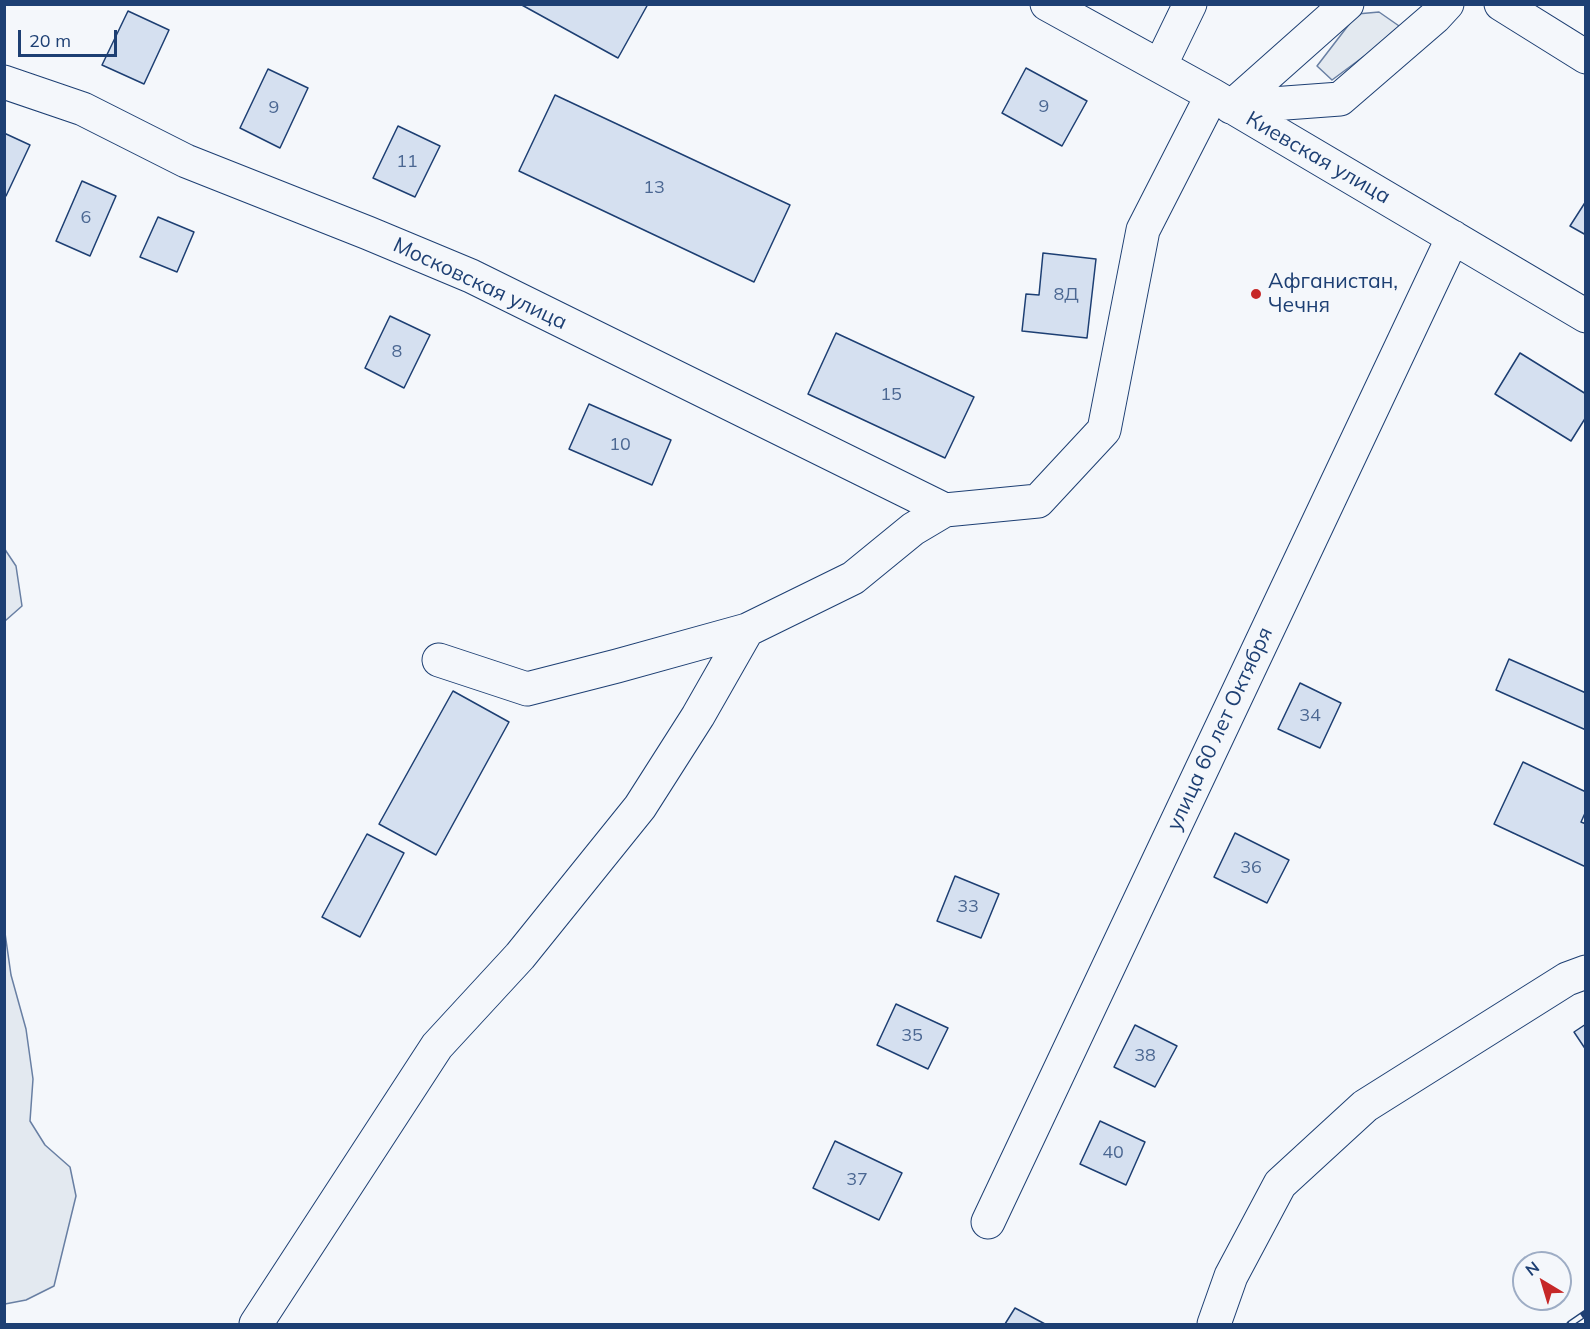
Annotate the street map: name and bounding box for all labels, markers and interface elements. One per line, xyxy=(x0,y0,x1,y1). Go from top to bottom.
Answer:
scale bar xyxy=(21,18,120,56)
text: 20 m xyxy=(29,29,71,52)
house number: 9 xyxy=(1039,96,1049,118)
house number: 9 xyxy=(269,97,279,119)
street label: Киевская улица xyxy=(1241,106,1395,210)
house number: 11 xyxy=(396,151,418,173)
house number: 13 xyxy=(643,177,665,199)
house number: 6 xyxy=(81,207,91,229)
street label: Московская улица xyxy=(389,233,571,335)
place label: Афганистан, Чечня xyxy=(1268,269,1398,319)
house number: 8Д xyxy=(1053,284,1079,306)
marker: Афганистан, Чечня xyxy=(1249,287,1263,301)
house number: 8 xyxy=(392,341,402,363)
house number: 15 xyxy=(880,384,902,406)
house number: 10 xyxy=(609,434,631,456)
street label: улица 60 лет Октября xyxy=(1162,623,1278,835)
house number: 34 xyxy=(1299,705,1321,727)
house number: 36 xyxy=(1240,857,1262,879)
house number: 33 xyxy=(957,896,979,918)
house number: 35 xyxy=(901,1025,923,1047)
house number: 38 xyxy=(1134,1045,1156,1067)
house number: 40 xyxy=(1102,1142,1124,1164)
house number: 37 xyxy=(846,1169,868,1191)
north arrow xyxy=(1512,1251,1572,1311)
text: N xyxy=(1521,1257,1543,1280)

